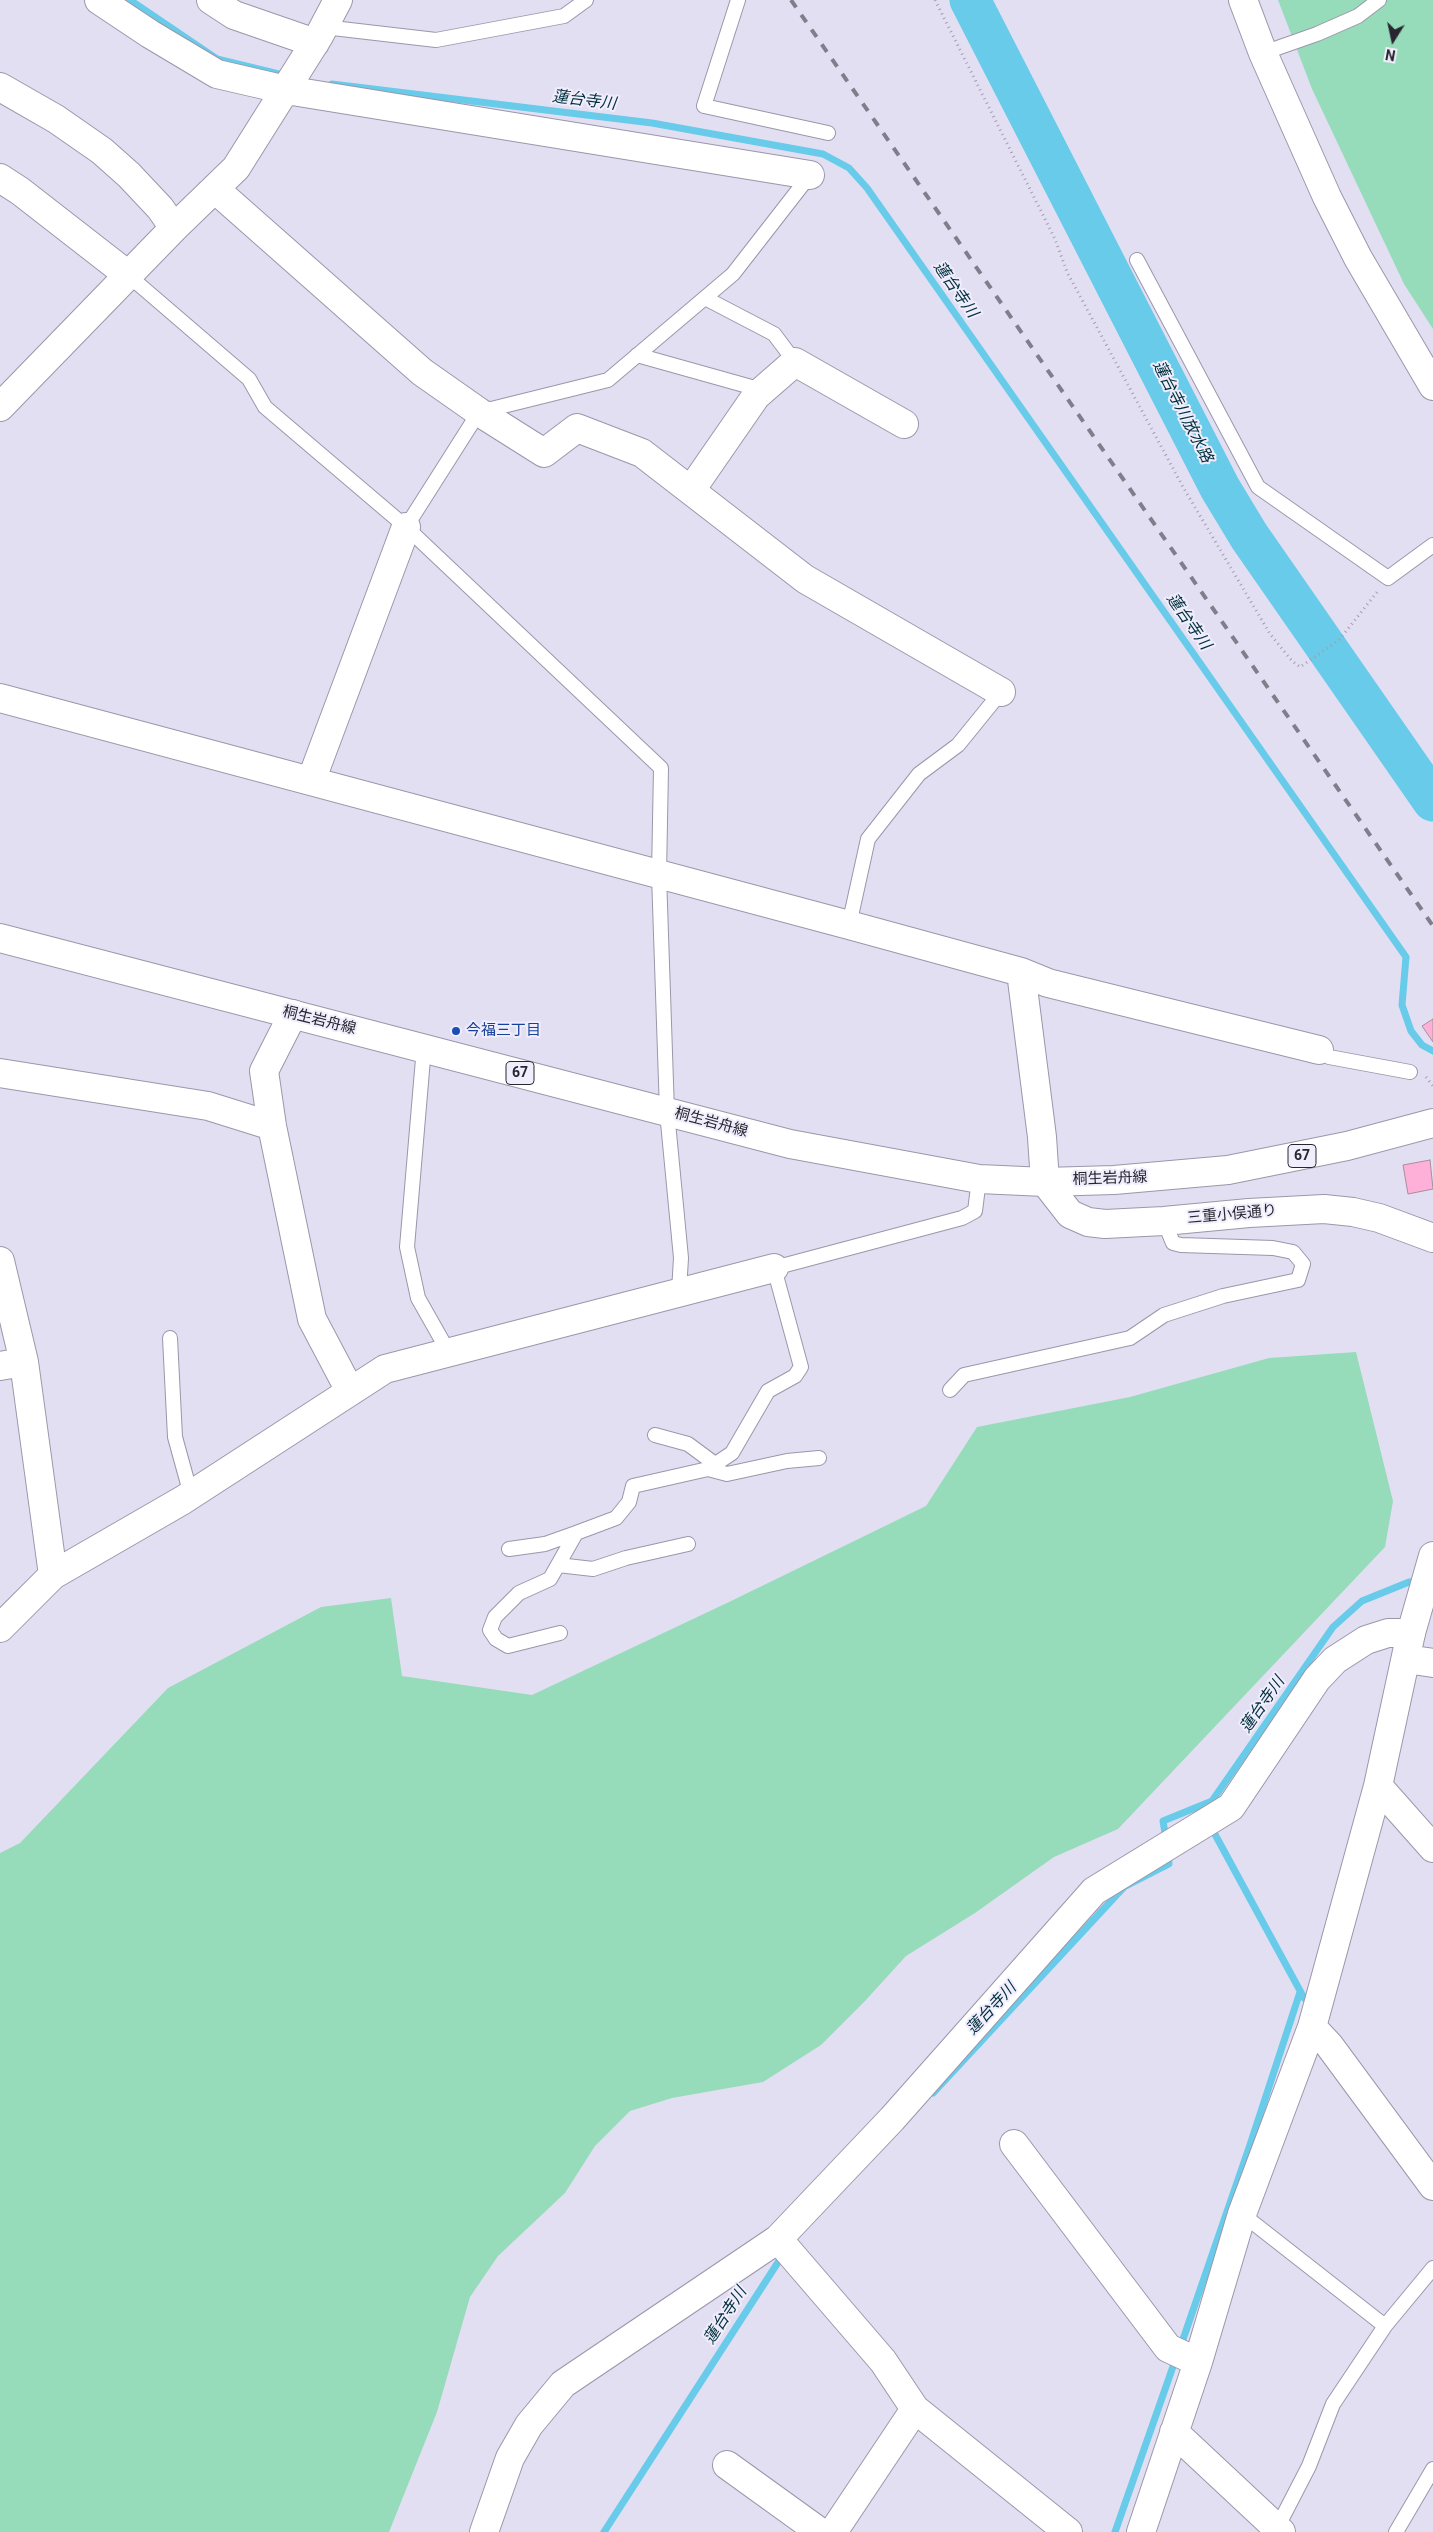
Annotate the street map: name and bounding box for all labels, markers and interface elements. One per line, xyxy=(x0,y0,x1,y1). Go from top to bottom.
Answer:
north arrow xyxy=(1368,15,1418,65)
text: N xyxy=(1384,46,1397,64)
water label: 蓮台寺川 xyxy=(551,88,617,114)
water label: 蓮台寺川 xyxy=(929,258,981,322)
water label: 蓮台寺川放水路 xyxy=(1148,358,1216,466)
water label: 蓮台寺川 xyxy=(1162,590,1214,654)
street label: 桐生岩舟線 xyxy=(280,1003,358,1039)
place label: 今福三丁目 xyxy=(466,1022,541,1040)
marker: 今福三丁目 xyxy=(450,1025,462,1037)
road number: 67 xyxy=(506,1062,534,1084)
street label: 桐生岩舟線 xyxy=(672,1105,750,1141)
road number: 67 xyxy=(1288,1144,1316,1168)
street label: 桐生岩舟線 xyxy=(1072,1169,1148,1189)
street label: 三重小俣通り xyxy=(1186,1202,1278,1228)
water label: 蓮台寺川 xyxy=(1237,1673,1289,1737)
water label: 蓮台寺川 xyxy=(963,1979,1021,2039)
water label: 蓮台寺川 xyxy=(701,2284,751,2348)

